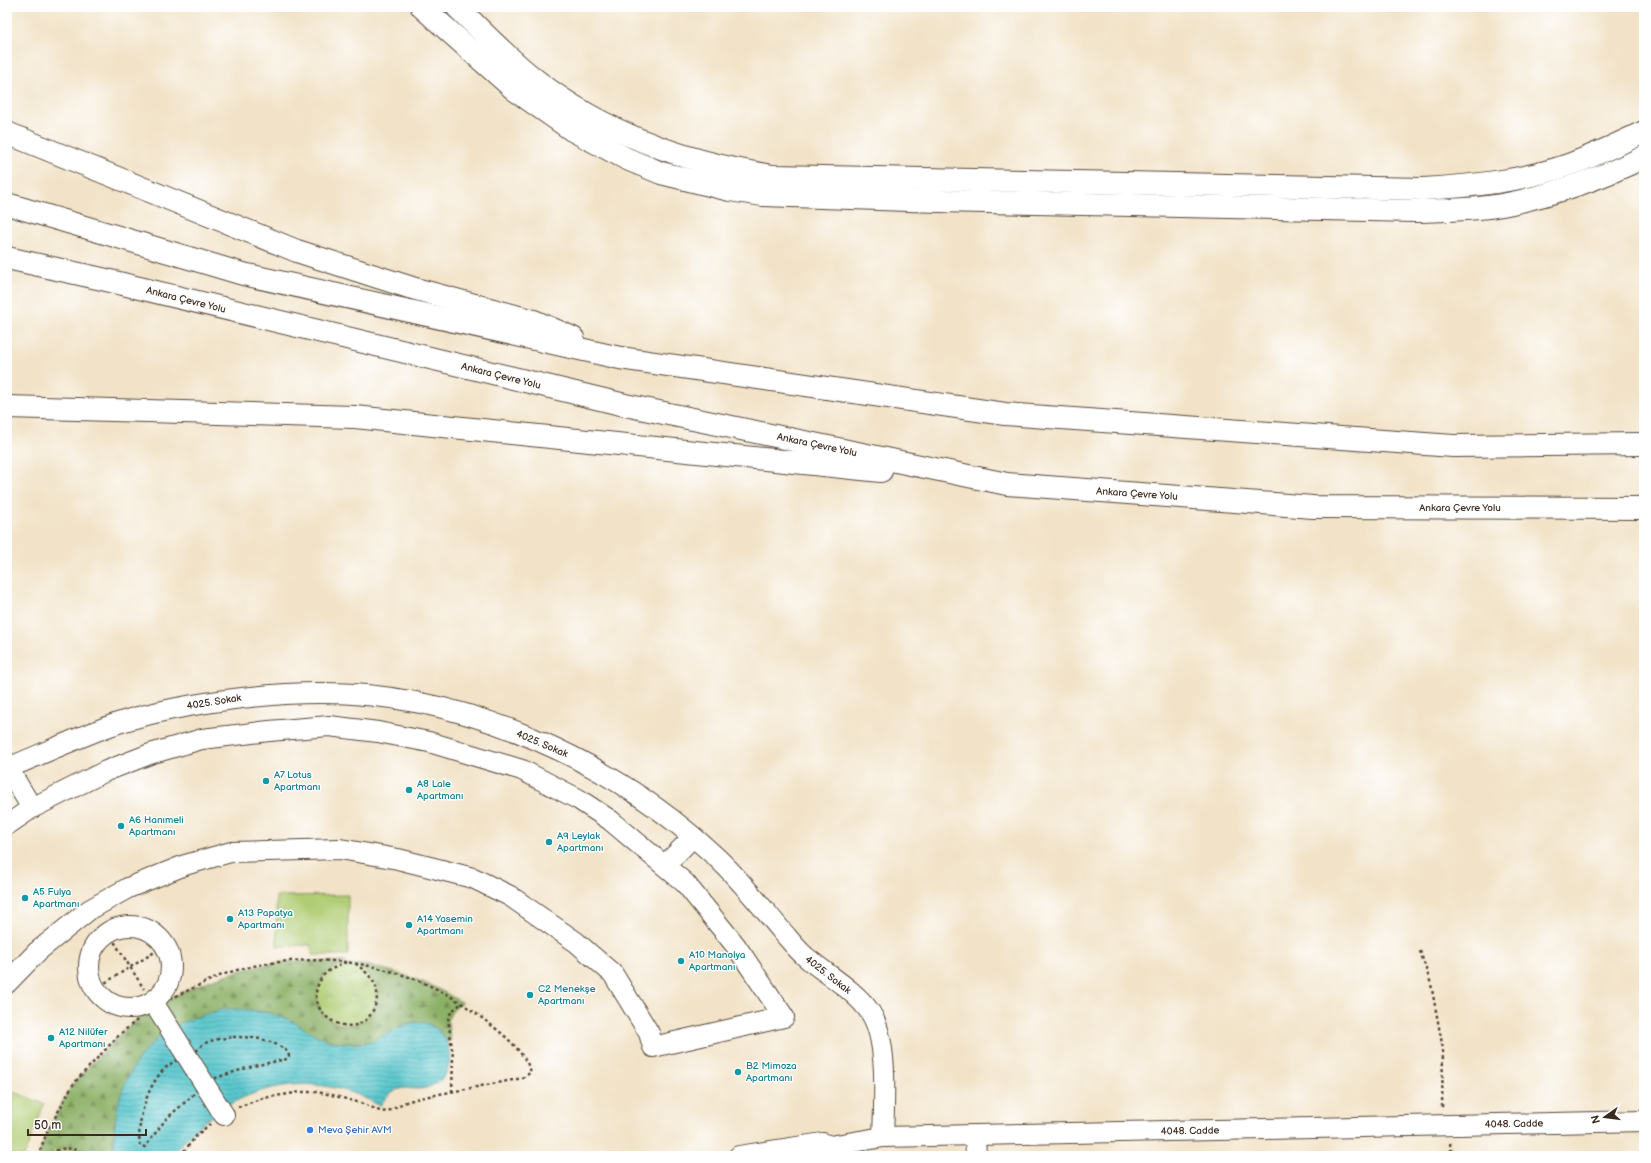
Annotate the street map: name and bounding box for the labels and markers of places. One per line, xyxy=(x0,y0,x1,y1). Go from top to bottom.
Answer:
place label: A7 Lotus Apartmanı xyxy=(274,769,320,793)
marker: A7 Lotus Apartmanı xyxy=(261,776,271,786)
place label: A8 Lale Apartmanı xyxy=(417,778,463,802)
marker: A8 Lale Apartmanı xyxy=(404,785,414,795)
place label: A6 Hanımeli Apartmanı xyxy=(129,814,184,838)
marker: A6 Hanımeli Apartmanı xyxy=(116,821,126,831)
place label: A9 Leylak Apartmanı xyxy=(557,830,603,854)
marker: A9 Leylak Apartmanı xyxy=(544,837,554,847)
place label: A5 Fulya Apartmanı xyxy=(33,886,79,910)
marker: A5 Fulya Apartmanı xyxy=(20,893,30,903)
place label: A13 Papatya Apartmanı xyxy=(238,907,293,931)
place label: A14 Yasemin Apartmanı xyxy=(417,913,473,937)
marker: A13 Papatya Apartmanı xyxy=(225,914,235,924)
marker: A14 Yasemin Apartmanı xyxy=(404,920,414,930)
place label: A10 Manolya Apartmanı xyxy=(689,949,746,973)
marker: A10 Manolya Apartmanı xyxy=(676,956,686,966)
place label: C2 Menekşe Apartmanı xyxy=(538,983,596,1007)
marker: C2 Menekşe Apartmanı xyxy=(525,990,535,1000)
place label: A12 Nilüfer Apartmanı xyxy=(59,1026,108,1050)
marker: A12 Nilüfer Apartmanı xyxy=(46,1033,56,1043)
place label: B2 Mimoza Apartmanı xyxy=(746,1060,797,1084)
marker: B2 Mimoza Apartmanı xyxy=(733,1067,743,1077)
place label: Meva Şehir AVM xyxy=(318,1124,392,1136)
marker: Meva Şehir AVM xyxy=(305,1125,315,1135)

